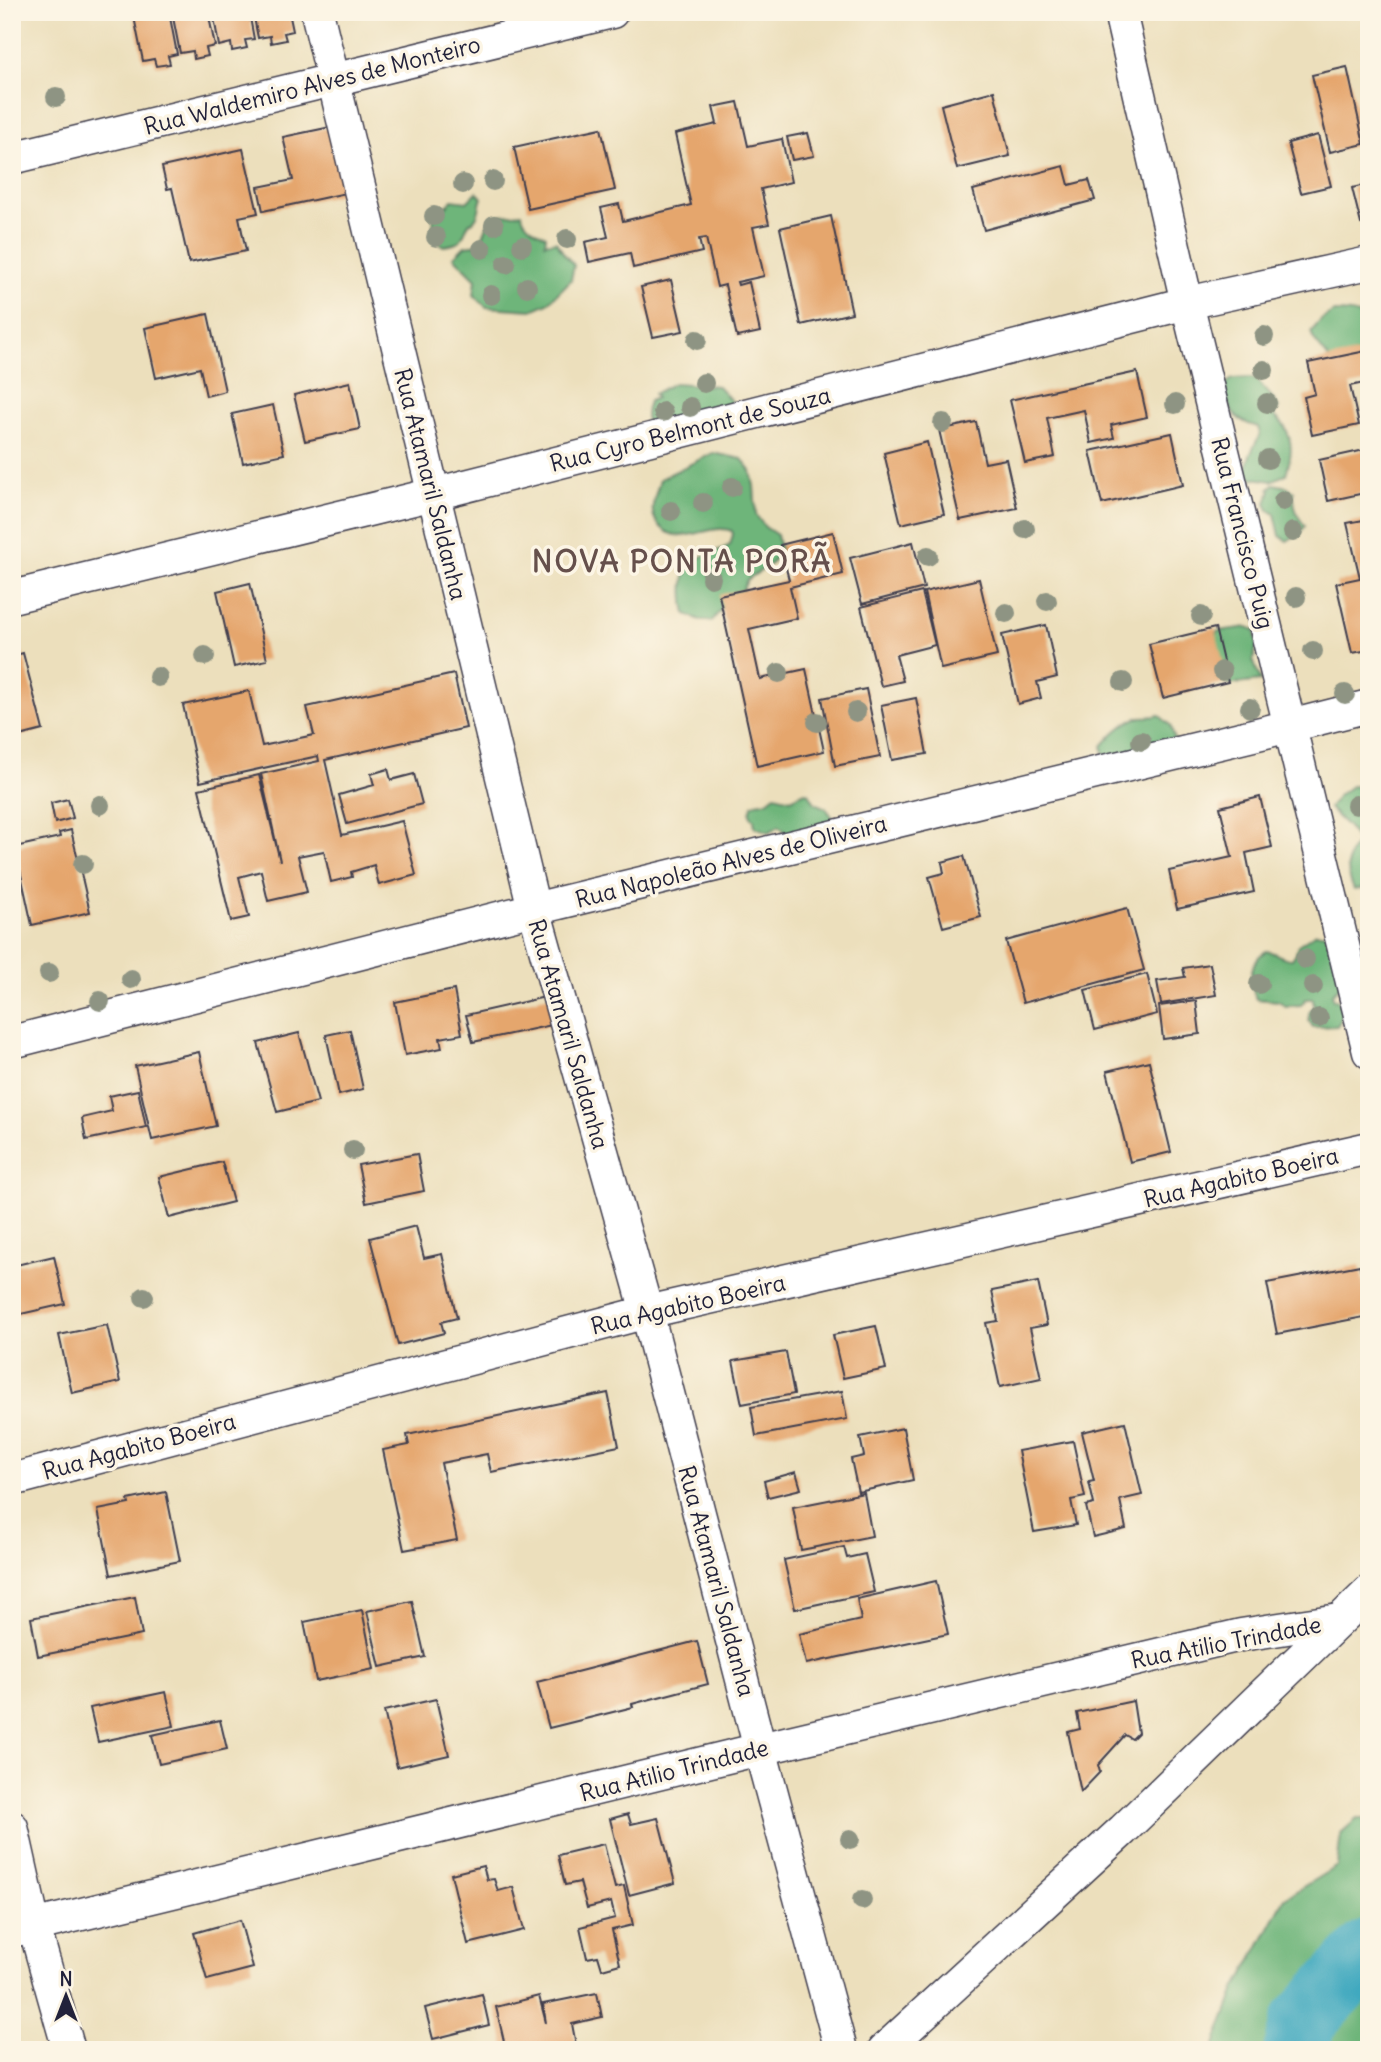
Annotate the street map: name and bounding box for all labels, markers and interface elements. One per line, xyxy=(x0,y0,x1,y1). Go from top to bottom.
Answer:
street label: Rua Waldemiro Alves de Monteiro xyxy=(141,29,483,141)
street label: Rua Atamaril Saldanha xyxy=(388,365,474,603)
street label: Rua Cyro Belmont de Souza xyxy=(547,380,833,478)
street label: Rua Francisco Puig xyxy=(1205,434,1281,632)
district label: NOVA PONTA PORÃ xyxy=(532,541,832,580)
street label: Rua Napoleão Alves de Oliveira xyxy=(572,808,890,914)
street label: Rua Atamaril Saldanha xyxy=(522,916,616,1152)
street label: Rua Agabito Boeira xyxy=(1141,1140,1341,1214)
street label: Rua Agabito Boeira xyxy=(588,1267,788,1341)
street label: Rua Agabito Boeira xyxy=(39,1406,239,1486)
street label: Rua Atamaril Saldanha xyxy=(672,1462,762,1700)
street label: Rua Atilio Trindade xyxy=(1128,1609,1324,1675)
street label: Rua Atilio Trindade xyxy=(577,1733,771,1807)
north arrow xyxy=(32,1960,102,2030)
text: N xyxy=(59,1967,73,1991)

